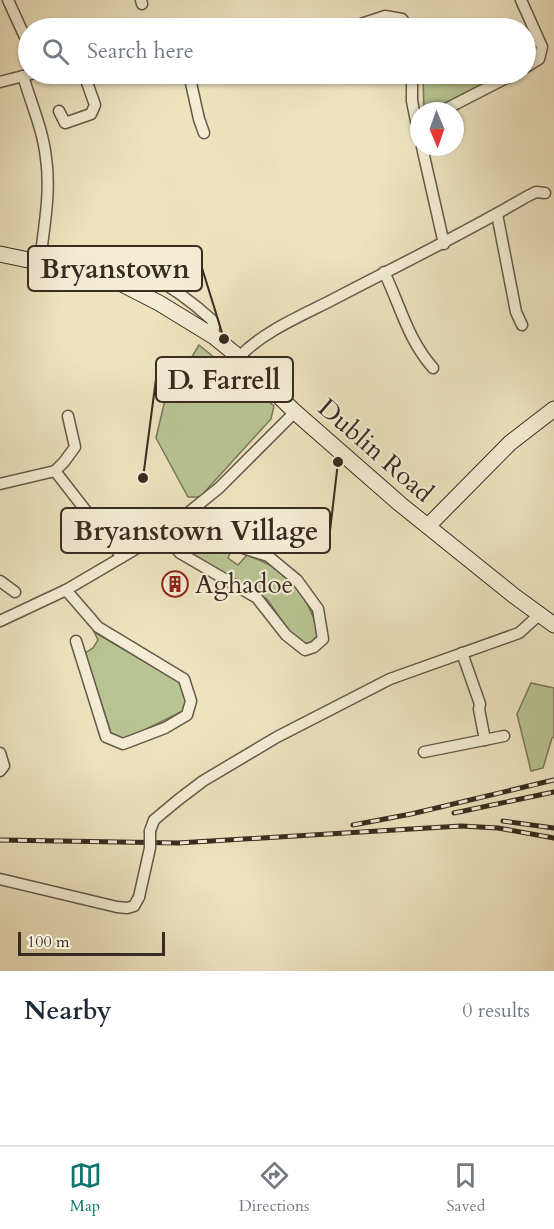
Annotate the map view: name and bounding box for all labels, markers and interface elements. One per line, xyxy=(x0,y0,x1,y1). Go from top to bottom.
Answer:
search box xyxy=(18,18,536,84)
icon: search xyxy=(39,35,72,68)
text: Search here xyxy=(87,36,194,66)
north arrow xyxy=(410,102,464,156)
callout: Bryanstown xyxy=(28,246,202,291)
text: Bryanstown xyxy=(40,251,190,288)
callout: D. Farrell xyxy=(156,357,293,402)
text: D. Farrell xyxy=(168,362,281,399)
street label: Dublin Road xyxy=(311,391,441,510)
callout: Bryanstown Village xyxy=(61,508,330,553)
text: Bryanstown Village xyxy=(74,513,318,550)
place label: Aghadoe xyxy=(195,567,293,602)
building icon: Aghadoe xyxy=(160,569,190,599)
scale bar xyxy=(18,929,165,956)
text: 100 m xyxy=(27,931,69,953)
text: Nearby xyxy=(24,993,112,1028)
text: 0 results xyxy=(462,997,530,1024)
tab: Map xyxy=(69,1159,102,1217)
tab: Directions xyxy=(239,1159,309,1217)
tab: Saved xyxy=(447,1159,485,1217)

